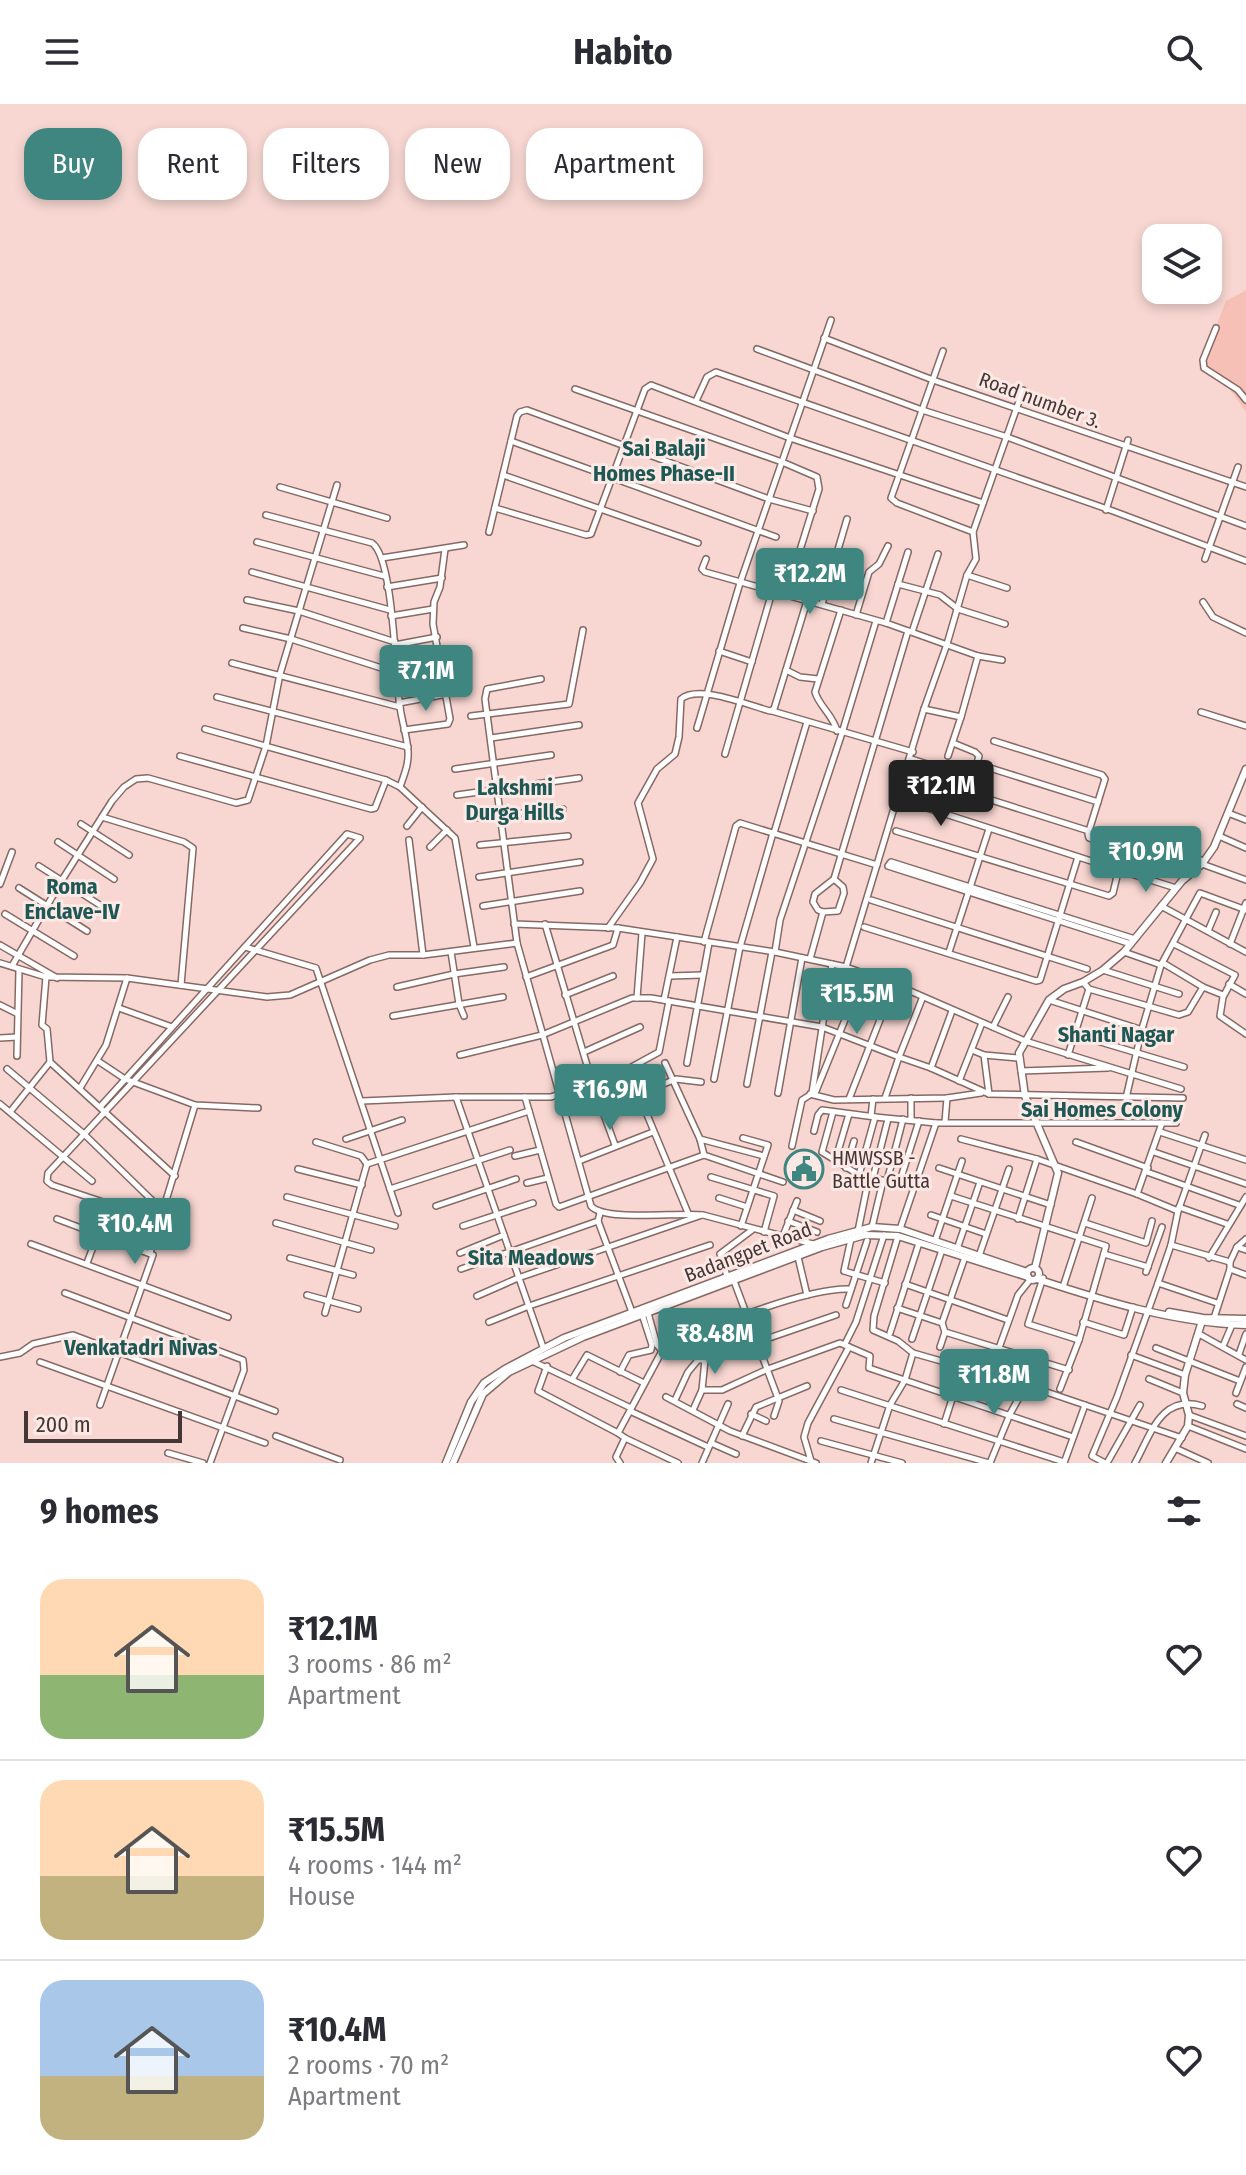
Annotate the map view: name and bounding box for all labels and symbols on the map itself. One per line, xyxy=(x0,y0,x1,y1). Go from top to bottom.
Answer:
street label: Road number 3. xyxy=(976,367,1104,433)
district label: Sai Balaji Homes Phase-II xyxy=(593,435,735,487)
pin: ₹12.2M xyxy=(745,548,875,616)
pin: ₹7.1M xyxy=(370,645,482,713)
pin: ₹12.1M xyxy=(876,760,1006,828)
district label: Lakshmi Durga Hills xyxy=(466,774,565,826)
pin: ₹10.9M xyxy=(1081,826,1211,894)
district label: Roma Enclave-IV xyxy=(25,873,120,925)
pin: ₹15.5M xyxy=(792,968,922,1036)
district label: Shanti Nagar xyxy=(1058,1021,1175,1048)
pin: ₹16.9M xyxy=(545,1064,675,1132)
district label: Sai Homes Colony xyxy=(1021,1096,1184,1123)
place label: HMWSSB - Battle Gutta xyxy=(832,1146,930,1193)
public building icon: HMWSSB - Battle Gutta xyxy=(783,1148,825,1190)
pin: ₹10.4M xyxy=(70,1198,200,1266)
street label: Badangpet Road xyxy=(681,1217,815,1287)
district label: Sita Meadows xyxy=(468,1244,595,1271)
pin: ₹8.48M xyxy=(650,1308,780,1376)
district label: Venkatadri Nivas xyxy=(63,1334,218,1361)
pin: ₹11.8M xyxy=(929,1349,1059,1417)
scale bar xyxy=(24,1407,182,1443)

